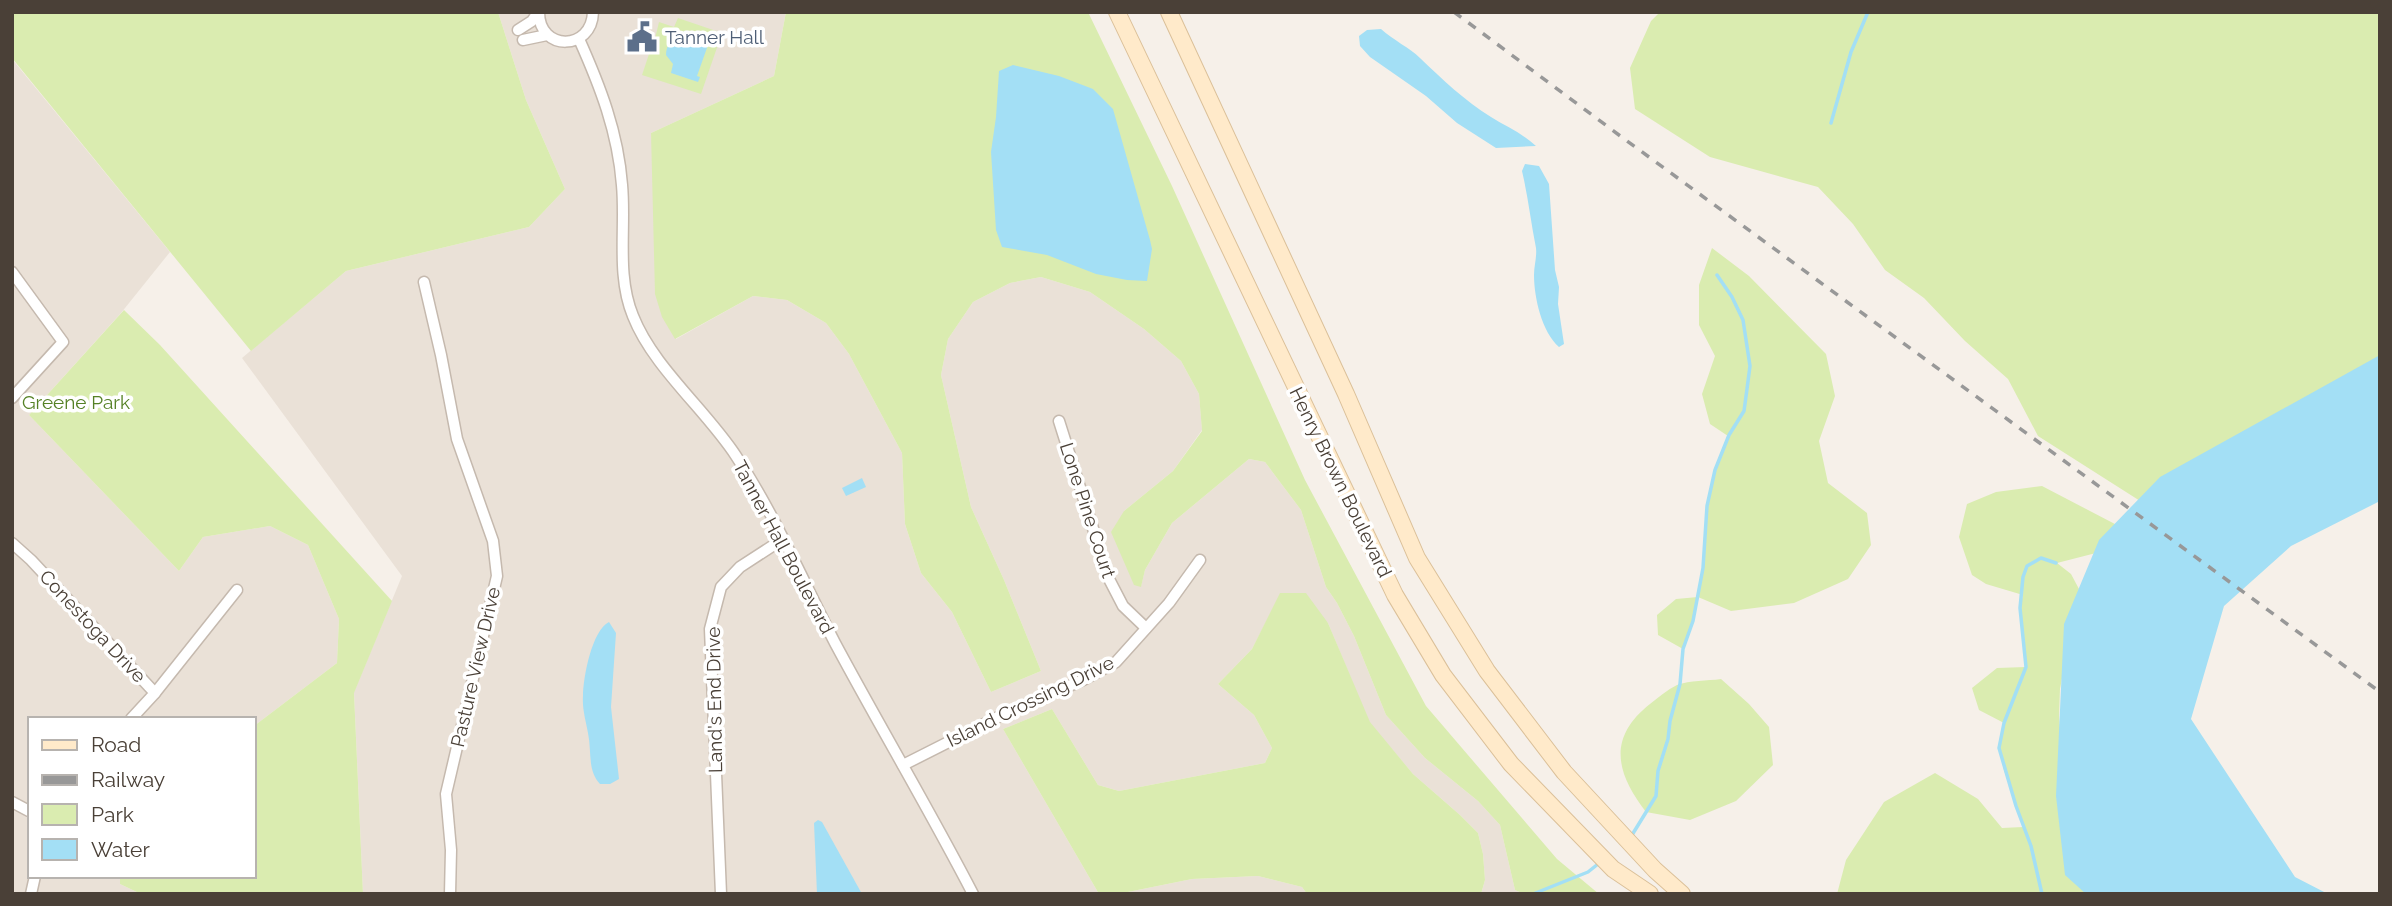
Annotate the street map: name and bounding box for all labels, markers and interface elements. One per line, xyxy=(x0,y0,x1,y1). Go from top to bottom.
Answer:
public building icon: Tanner Hall xyxy=(625,20,659,54)
place label: Tanner Hall xyxy=(665,26,765,48)
street label: Henry Brown Boulevard xyxy=(1285,383,1397,581)
park label: Greene Park xyxy=(22,391,130,413)
street label: Lone Pine Court xyxy=(1056,440,1120,581)
street label: Tanner Hall Boulevard xyxy=(729,457,839,637)
street label: Conestoga Drive xyxy=(35,565,151,687)
street label: Pasture View Drive xyxy=(446,585,504,749)
street label: Land's End Drive xyxy=(702,627,726,773)
street label: Island Crossing Drive xyxy=(943,651,1117,751)
legend xyxy=(28,717,256,878)
text: Road xyxy=(91,732,141,757)
text: Railway xyxy=(91,767,165,792)
text: Park xyxy=(91,802,134,827)
text: Water xyxy=(91,837,150,862)

